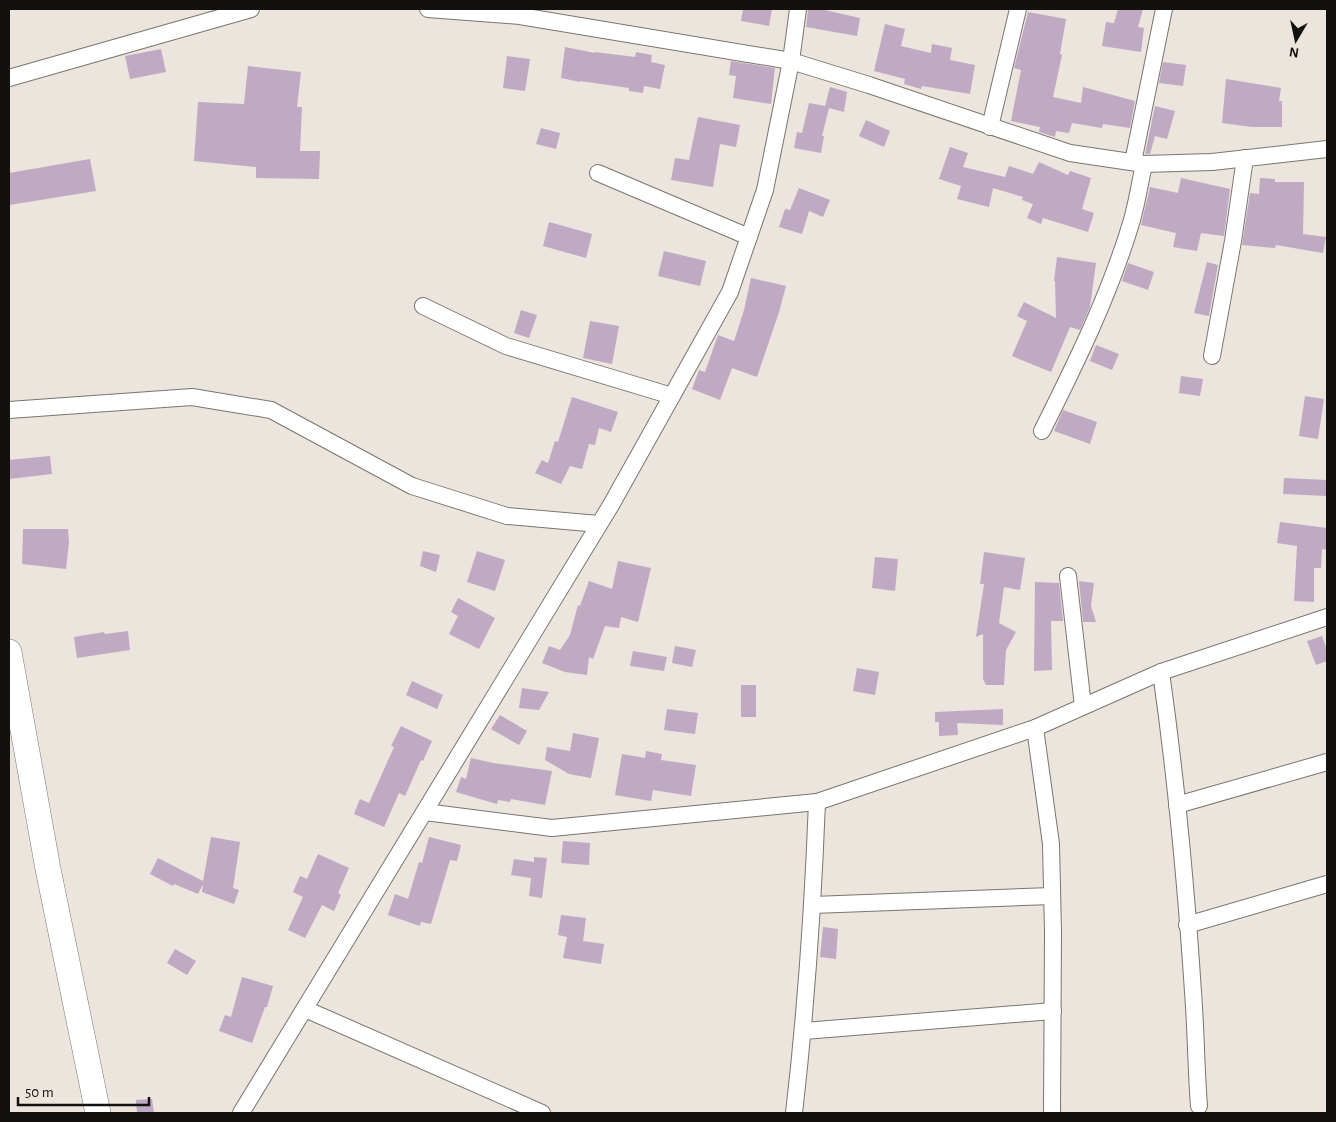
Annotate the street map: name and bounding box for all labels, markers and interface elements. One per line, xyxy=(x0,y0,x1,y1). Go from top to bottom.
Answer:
north arrow xyxy=(1271,15,1321,65)
text: N xyxy=(1288,44,1300,60)
scale bar xyxy=(18,1074,149,1106)
text: 50 m xyxy=(25,1085,54,1100)

